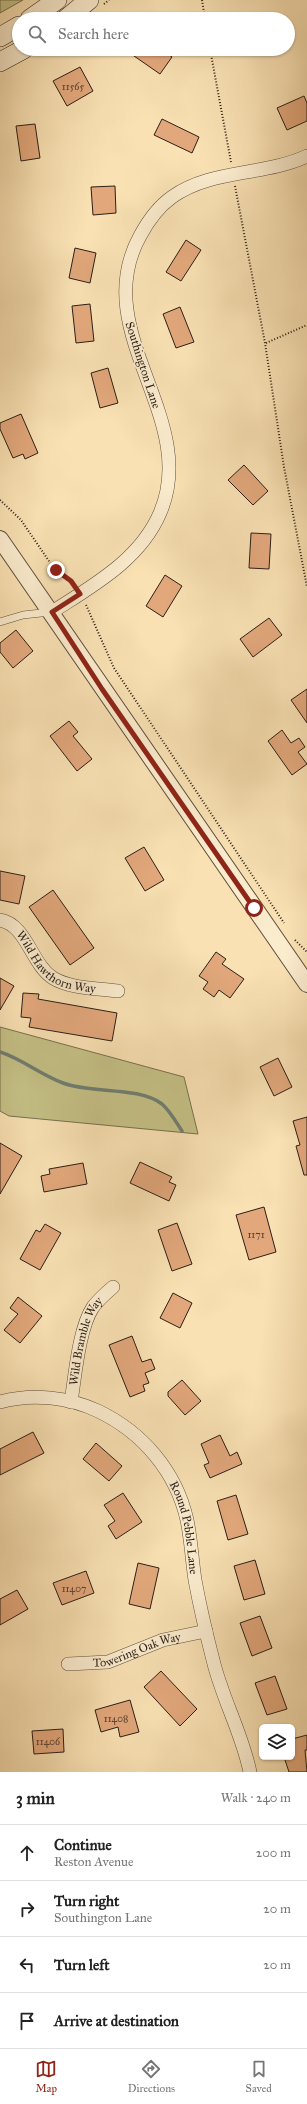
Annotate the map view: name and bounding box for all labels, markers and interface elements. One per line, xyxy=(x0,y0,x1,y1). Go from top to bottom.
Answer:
search box xyxy=(12,12,295,56)
icon: search xyxy=(26,23,48,45)
text: Search here xyxy=(58,25,129,43)
house number: 11565 xyxy=(62,81,84,93)
street label: Southington Lane xyxy=(121,320,164,411)
route end xyxy=(47,561,65,579)
route start xyxy=(245,899,263,917)
street label: Wild Hawthorn Way xyxy=(14,928,97,996)
house number: 1171 xyxy=(247,1229,265,1241)
street label: Wild Bramble Way xyxy=(66,1294,106,1386)
street label: Round Pebble Lane xyxy=(167,1479,201,1575)
house number: 11407 xyxy=(62,1583,86,1595)
street label: Towering Oak Way xyxy=(92,1629,182,1670)
house number: 11408 xyxy=(104,1713,128,1725)
map controls xyxy=(259,1724,295,1760)
button: layers xyxy=(259,1724,295,1760)
house number: 11406 xyxy=(36,1736,61,1748)
text: 3 min xyxy=(16,1788,55,1809)
text: Walk · 240 m xyxy=(221,1790,291,1806)
text: Continue xyxy=(54,1836,112,1854)
icon: ahead xyxy=(16,1842,38,1864)
text: 200 m xyxy=(256,1845,291,1861)
text: Reston Avenue xyxy=(54,1854,133,1870)
text: Turn right xyxy=(54,1892,119,1910)
icon: right xyxy=(16,1898,38,1920)
text: 20 m xyxy=(263,1901,291,1917)
text: Southington Lane xyxy=(54,1910,152,1926)
icon: left xyxy=(16,1954,38,1976)
text: Turn left xyxy=(54,1956,110,1974)
text: 20 m xyxy=(263,1957,291,1973)
icon: arrive xyxy=(16,2010,38,2032)
text: Arrive at destination xyxy=(54,2012,179,2030)
tab: Map xyxy=(35,2058,57,2095)
tab: Directions xyxy=(128,2058,175,2095)
tab: Saved xyxy=(246,2058,272,2095)

